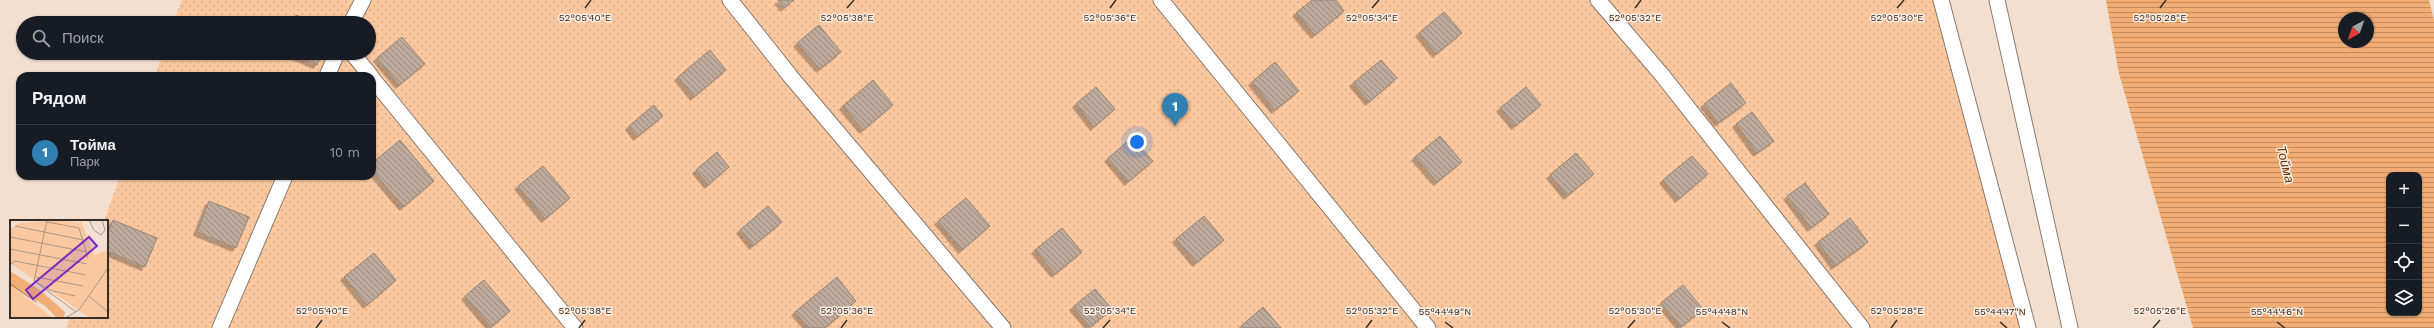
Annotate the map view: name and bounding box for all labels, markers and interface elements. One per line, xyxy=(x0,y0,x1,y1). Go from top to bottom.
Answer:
text: 52°05'40"E xyxy=(559,12,611,23)
text: 52°05'38"E xyxy=(820,12,874,23)
text: 52°05'36"E xyxy=(1084,12,1136,23)
text: 52°05'34"E xyxy=(1346,12,1398,23)
text: 52°05'32"E xyxy=(1609,12,1661,23)
text: 52°05'30"E xyxy=(1870,12,1924,23)
text: 52°05'28"E xyxy=(2133,12,2187,23)
north arrow xyxy=(2338,12,2374,48)
search box xyxy=(16,16,376,60)
icon: search xyxy=(30,27,52,49)
text: Поиск xyxy=(62,29,104,47)
text: Рядом xyxy=(32,88,87,108)
pin: 1 xyxy=(1162,93,1188,126)
your location xyxy=(1127,132,1147,152)
text: Тойма xyxy=(70,136,116,154)
water label: Тойма xyxy=(2274,144,2297,184)
text: 1 xyxy=(42,145,48,160)
text: 10 m xyxy=(330,145,360,160)
text: Парк xyxy=(70,154,100,169)
map controls xyxy=(2386,172,2422,316)
button: + xyxy=(2386,172,2422,208)
button: − xyxy=(2386,208,2422,244)
inset map xyxy=(10,220,108,318)
button: locate xyxy=(2386,244,2422,280)
button: layers xyxy=(2386,280,2422,316)
text: 52°05'40"E xyxy=(296,305,348,316)
text: 52°05'38"E xyxy=(558,305,612,316)
text: 52°05'36"E xyxy=(821,305,873,316)
text: 52°05'34"E xyxy=(1084,305,1136,316)
text: 52°05'32"E xyxy=(1346,305,1398,316)
text: 52°05'30"E xyxy=(1608,305,1662,316)
text: 52°05'28"E xyxy=(1870,305,1924,316)
text: 52°05'26"E xyxy=(2134,305,2186,316)
text: 55°44'49"N xyxy=(1419,306,1471,317)
text: 55°44'48"N xyxy=(1696,306,1748,317)
text: 55°44'47"N xyxy=(1974,306,2026,317)
text: 55°44'46"N xyxy=(2251,306,2303,317)

